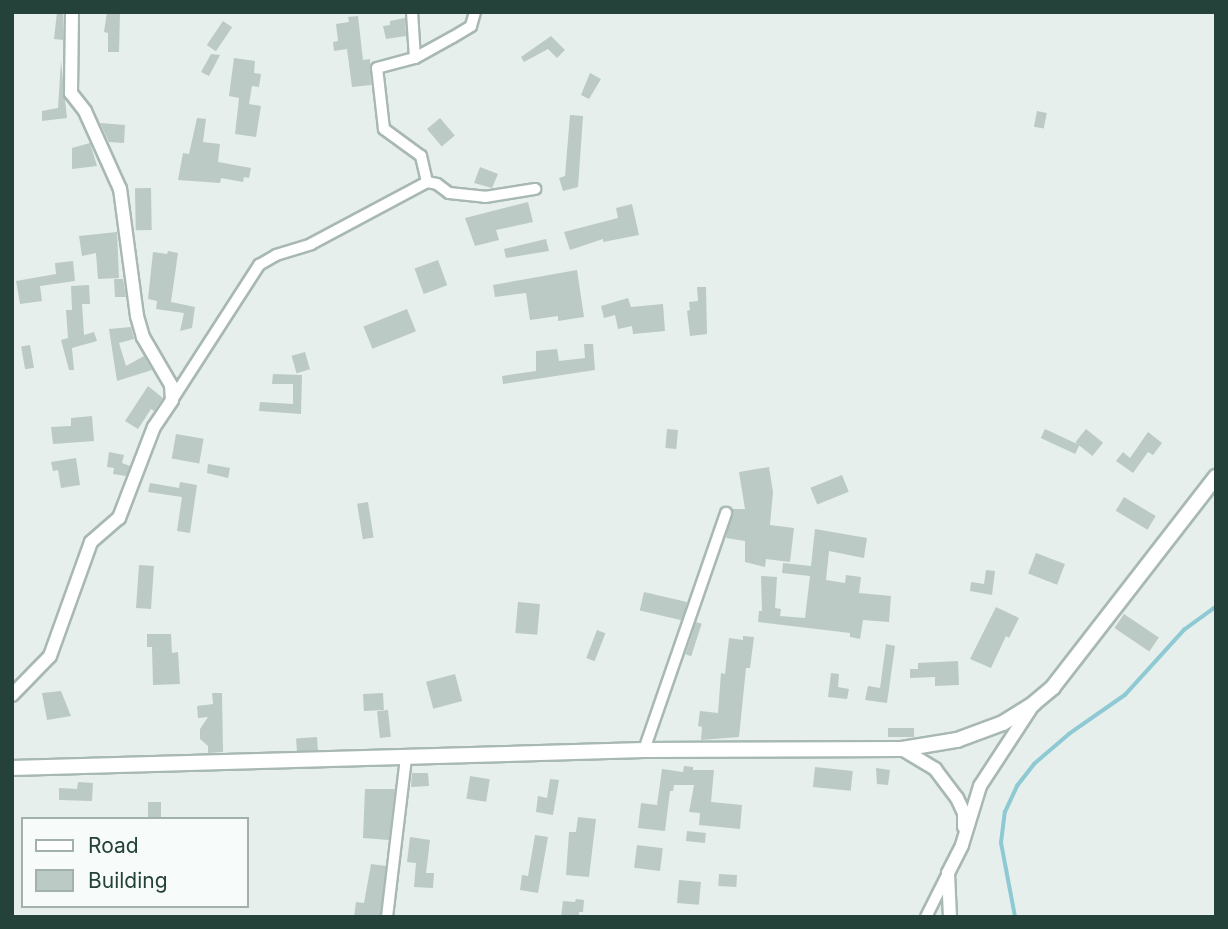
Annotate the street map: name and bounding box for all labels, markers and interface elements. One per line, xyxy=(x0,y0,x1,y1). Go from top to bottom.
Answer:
legend xyxy=(21,817,248,908)
text: Road xyxy=(88,833,139,858)
text: Building xyxy=(88,868,168,893)

